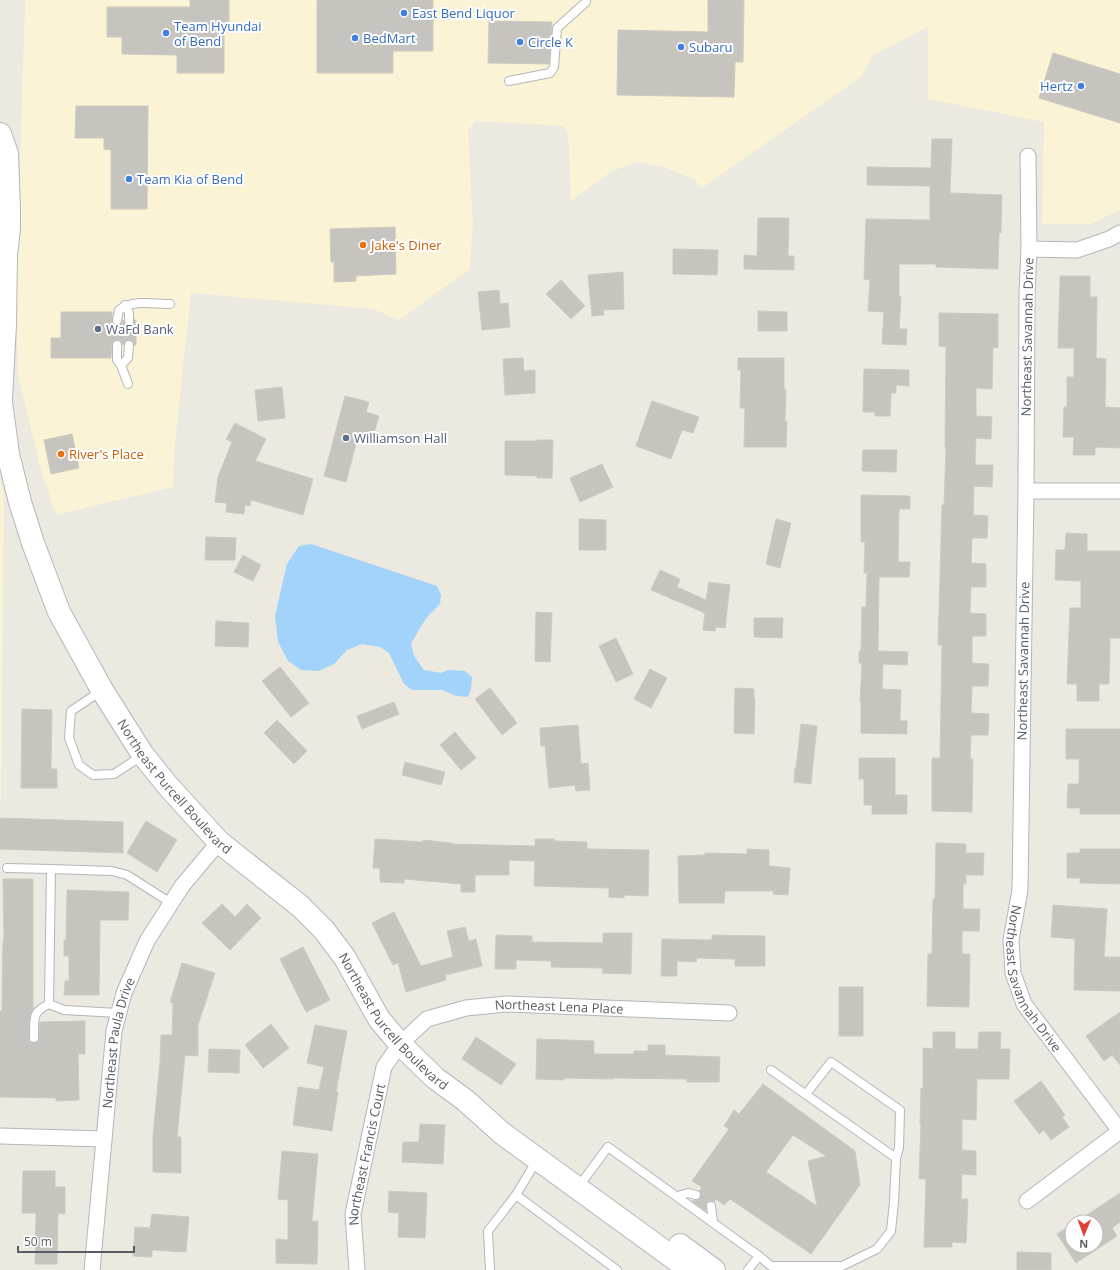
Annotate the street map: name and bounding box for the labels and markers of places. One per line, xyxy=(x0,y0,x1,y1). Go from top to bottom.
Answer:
place label: East Bend Liquor xyxy=(412,4,515,22)
marker: East Bend Liquor xyxy=(399,8,409,18)
place label: Team Hyundai of Bend xyxy=(174,17,262,50)
marker: Team Hyundai of Bend xyxy=(161,28,171,38)
place label: BedMart xyxy=(363,29,416,47)
marker: BedMart xyxy=(350,33,360,43)
place label: Circle K xyxy=(528,33,573,51)
marker: Circle K xyxy=(515,37,525,47)
place label: Subaru xyxy=(689,38,733,56)
marker: Subaru xyxy=(676,42,686,52)
place label: Hertz xyxy=(1040,77,1073,95)
marker: Hertz xyxy=(1076,81,1086,91)
place label: Team Kia of Bend xyxy=(137,170,243,188)
marker: Team Kia of Bend xyxy=(124,174,134,184)
place label: Jake's Diner xyxy=(369,236,442,254)
marker: Jake's Diner xyxy=(358,240,368,250)
place label: WaFd Bank xyxy=(106,320,174,338)
marker: WaFd Bank xyxy=(93,324,103,334)
place label: Williamson Hall xyxy=(354,429,447,447)
marker: Williamson Hall xyxy=(341,433,351,443)
place label: River's Place xyxy=(69,445,144,463)
marker: River's Place xyxy=(56,449,66,459)

